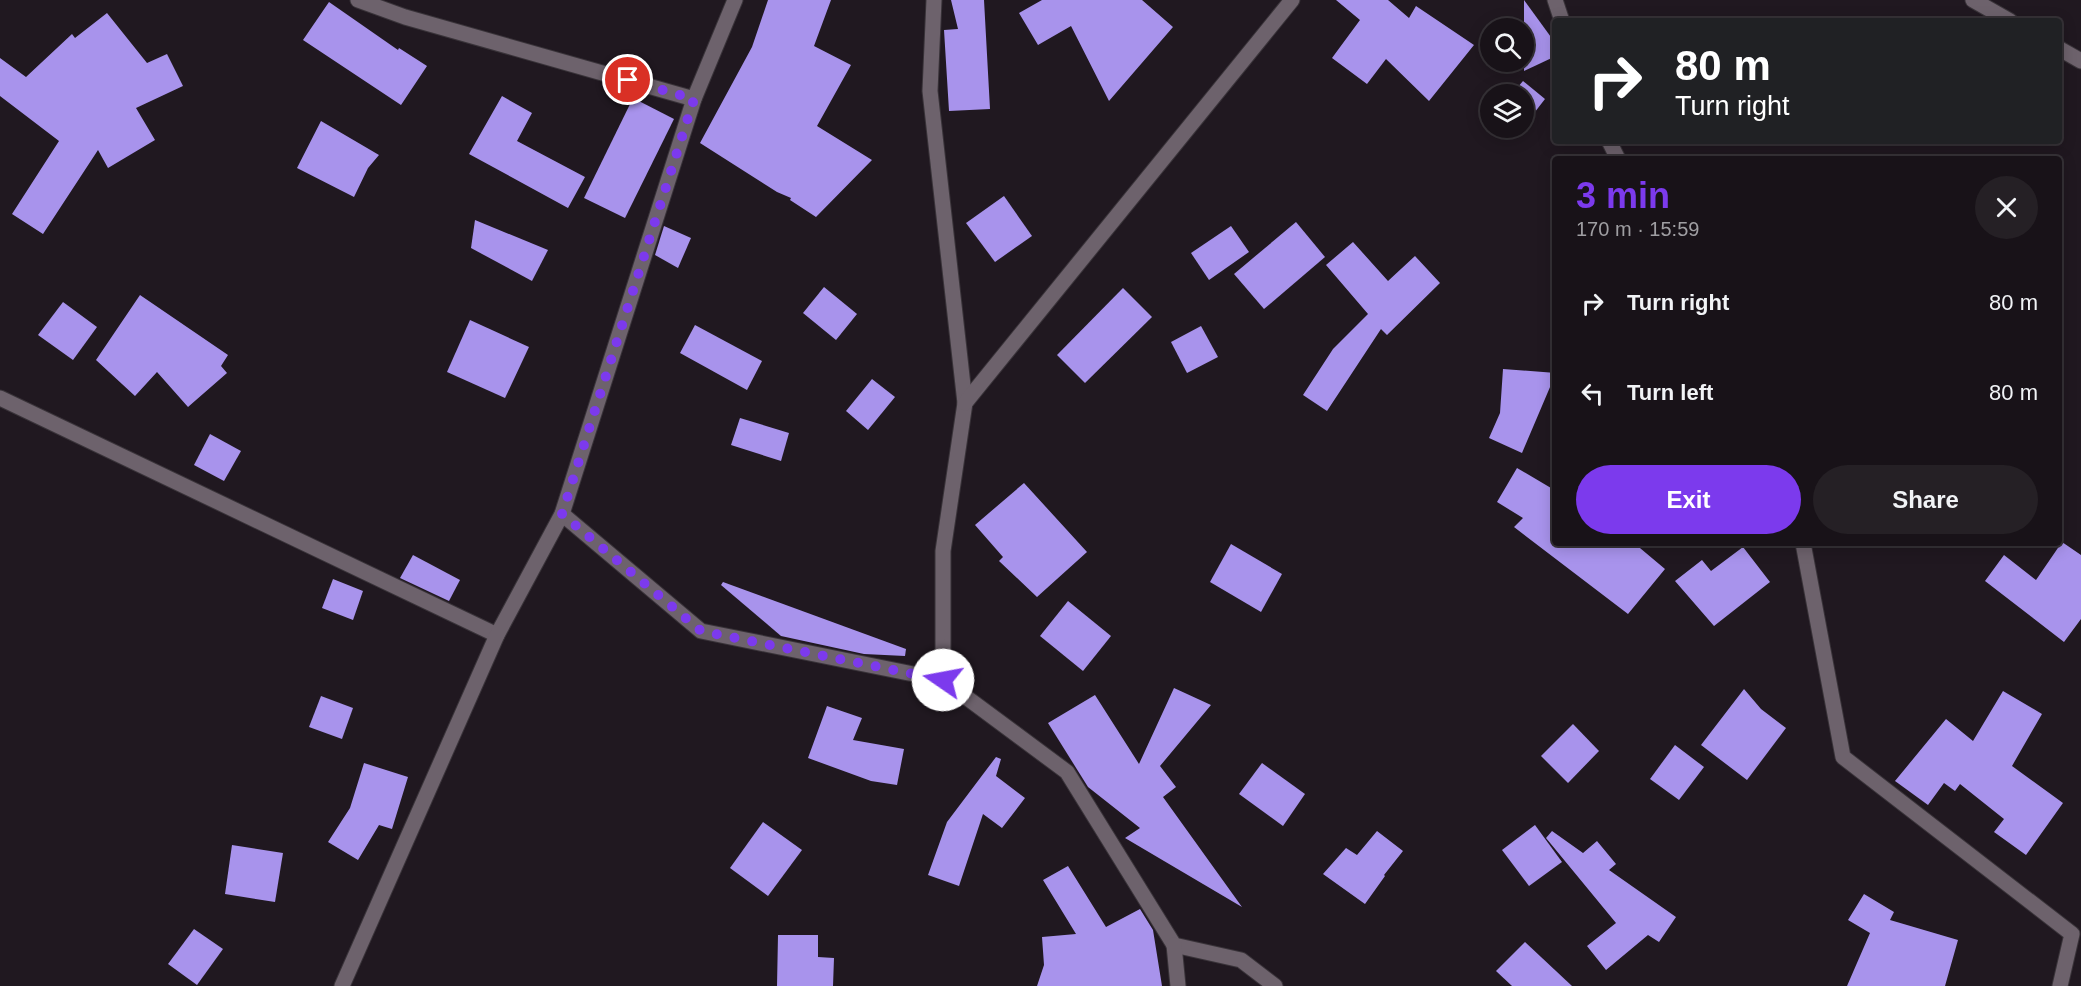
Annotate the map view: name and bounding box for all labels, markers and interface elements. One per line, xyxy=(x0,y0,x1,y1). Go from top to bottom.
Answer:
map controls xyxy=(1480,18,1534,138)
button: search xyxy=(1480,18,1534,72)
icon: right xyxy=(1576,42,1654,120)
text: 80 m xyxy=(1675,42,1771,89)
pin xyxy=(602,54,653,105)
icon: arrive xyxy=(611,63,644,96)
button: layers xyxy=(1480,84,1534,138)
text: Turn right xyxy=(1675,91,1790,121)
text: 3 min xyxy=(1576,175,1670,216)
button: close xyxy=(1975,176,2038,239)
text: 170 m · 15:59 xyxy=(1576,218,1699,240)
icon: right xyxy=(1576,287,1609,320)
text: Turn right xyxy=(1627,290,1729,315)
text: 80 m xyxy=(1989,290,2038,315)
icon: left xyxy=(1576,377,1609,410)
text: Turn left xyxy=(1627,380,1713,405)
text: 80 m xyxy=(1989,380,2038,405)
button: Exit xyxy=(1576,465,1801,534)
button: Share xyxy=(1813,465,2038,534)
position arrow xyxy=(911,648,975,712)

